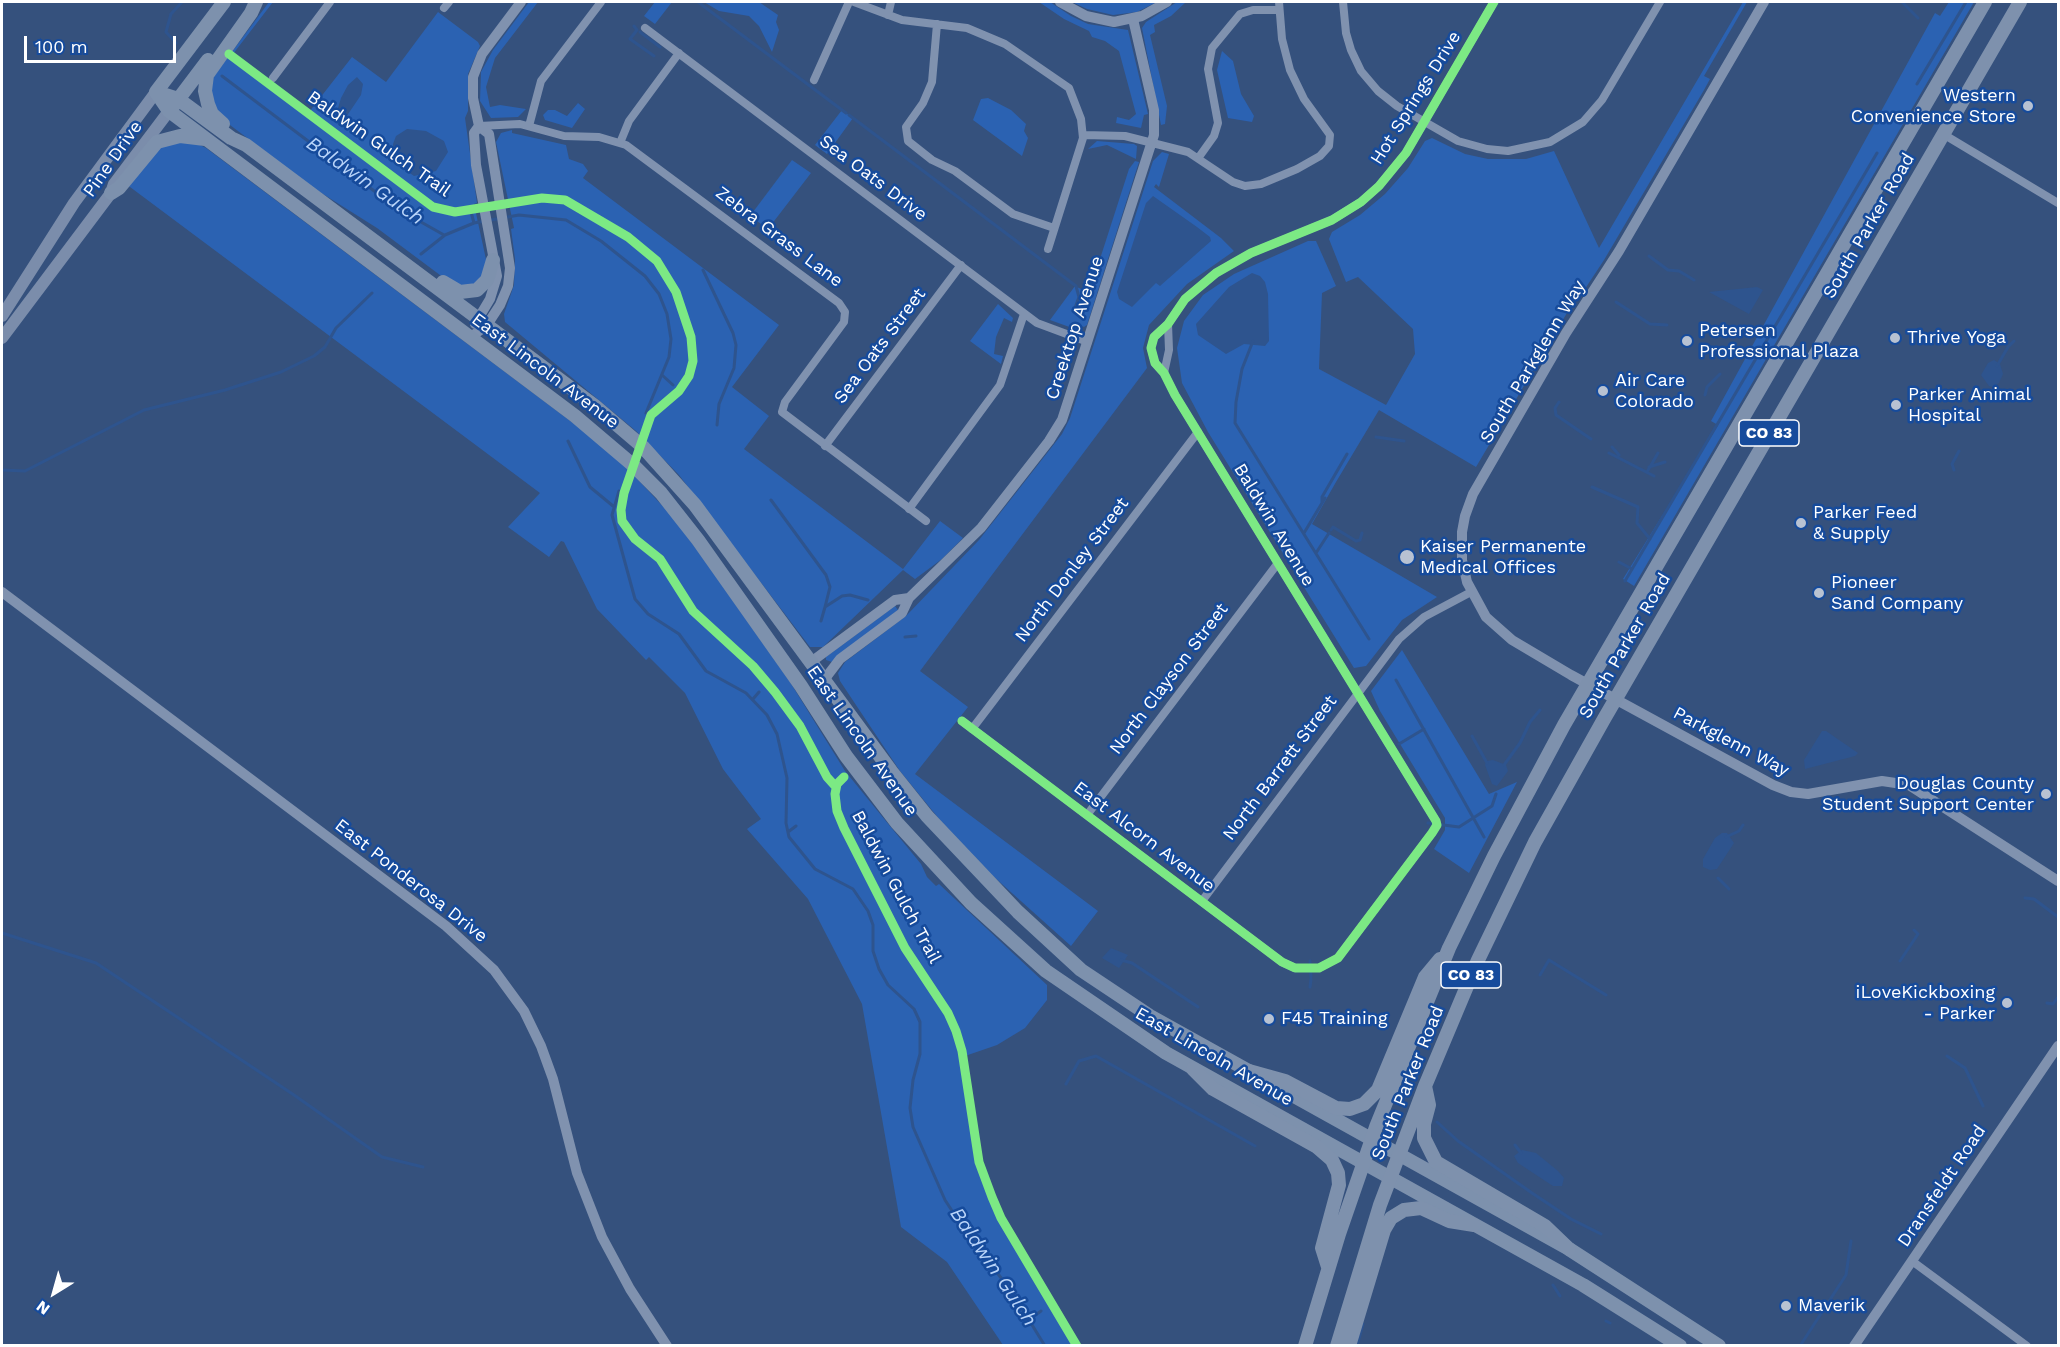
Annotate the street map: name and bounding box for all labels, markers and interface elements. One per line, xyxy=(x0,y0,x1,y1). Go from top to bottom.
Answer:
scale bar xyxy=(27,24,178,62)
street label: Hot Springs Drive xyxy=(1366,27,1466,169)
text: 100 m xyxy=(35,36,88,57)
place label: Western Convenience Store xyxy=(1851,85,2016,128)
street label: Baldwin Gulch Trail xyxy=(303,86,455,202)
marker: Western Convenience Store xyxy=(2021,99,2035,113)
street label: Pine Drive xyxy=(79,117,147,201)
street label: Sea Oats Drive xyxy=(815,130,931,226)
water label: Baldwin Gulch xyxy=(302,132,428,230)
street label: South Parker Road xyxy=(1819,149,1919,303)
street label: Zebra Grass Lane xyxy=(711,182,847,292)
street label: Creektop Avenue xyxy=(1042,253,1108,403)
street label: South Parkglenn Way xyxy=(1476,277,1590,447)
street label: Sea Oats Street xyxy=(830,284,930,408)
street label: East Lincoln Avenue xyxy=(467,309,623,433)
place label: Petersen Professional Plaza xyxy=(1699,320,1859,362)
place label: Thrive Yoga xyxy=(1907,327,2006,349)
marker: Thrive Yoga xyxy=(1888,331,1902,345)
marker: Petersen Professional Plaza xyxy=(1680,334,1694,348)
place label: Air Care Colorado xyxy=(1615,370,1694,412)
marker: Air Care Colorado xyxy=(1596,384,1610,398)
place label: Parker Animal Hospital xyxy=(1908,384,2031,426)
marker: Parker Animal Hospital xyxy=(1889,398,1903,412)
road number: CO 83 xyxy=(1739,420,1799,446)
street label: Baldwin Avenue xyxy=(1229,460,1319,590)
street label: North Donley Street xyxy=(1011,493,1133,647)
place label: Parker Feed & Supply xyxy=(1813,502,1917,544)
marker: Parker Feed & Supply xyxy=(1794,516,1808,530)
place label: Kaiser Permanente Medical Offices xyxy=(1420,536,1586,578)
marker: Kaiser Permanente Medical Offices xyxy=(1398,548,1416,566)
street label: South Parker Road xyxy=(1575,569,1675,723)
place label: Pioneer Sand Company xyxy=(1831,572,1963,614)
marker: Pioneer Sand Company xyxy=(1812,586,1826,600)
street label: North Clayson Street xyxy=(1105,599,1233,759)
street label: East Lincoln Avenue xyxy=(802,662,922,820)
street label: North Barrett Street xyxy=(1218,691,1342,845)
street label: Parkglenn Way xyxy=(1669,702,1793,782)
place label: Douglas County Student Support Center xyxy=(1822,773,2034,816)
street label: East Alcorn Avenue xyxy=(1069,777,1219,897)
marker: Douglas County Student Support Center xyxy=(2039,787,2053,801)
street label: Baldwin Gulch Trail xyxy=(847,807,945,967)
street label: East Ponderosa Drive xyxy=(330,815,492,947)
road number: CO 83 xyxy=(1441,962,1501,988)
place label: iLoveKickboxing - Parker xyxy=(1856,982,1995,1024)
marker: iLoveKickboxing - Parker xyxy=(2000,996,2014,1010)
street label: East Lincoln Avenue xyxy=(1131,1003,1297,1111)
street label: South Parker Road xyxy=(1367,1003,1449,1163)
place label: F45 Training xyxy=(1281,1008,1387,1030)
marker: F45 Training xyxy=(1262,1012,1276,1026)
street label: Dransfeldt Road xyxy=(1893,1121,1991,1251)
water label: Baldwin Gulch xyxy=(944,1203,1042,1331)
north arrow xyxy=(24,1263,84,1323)
place label: Maverik xyxy=(1798,1295,1865,1317)
text: N xyxy=(32,1297,53,1319)
marker: Maverik xyxy=(1779,1299,1793,1313)

